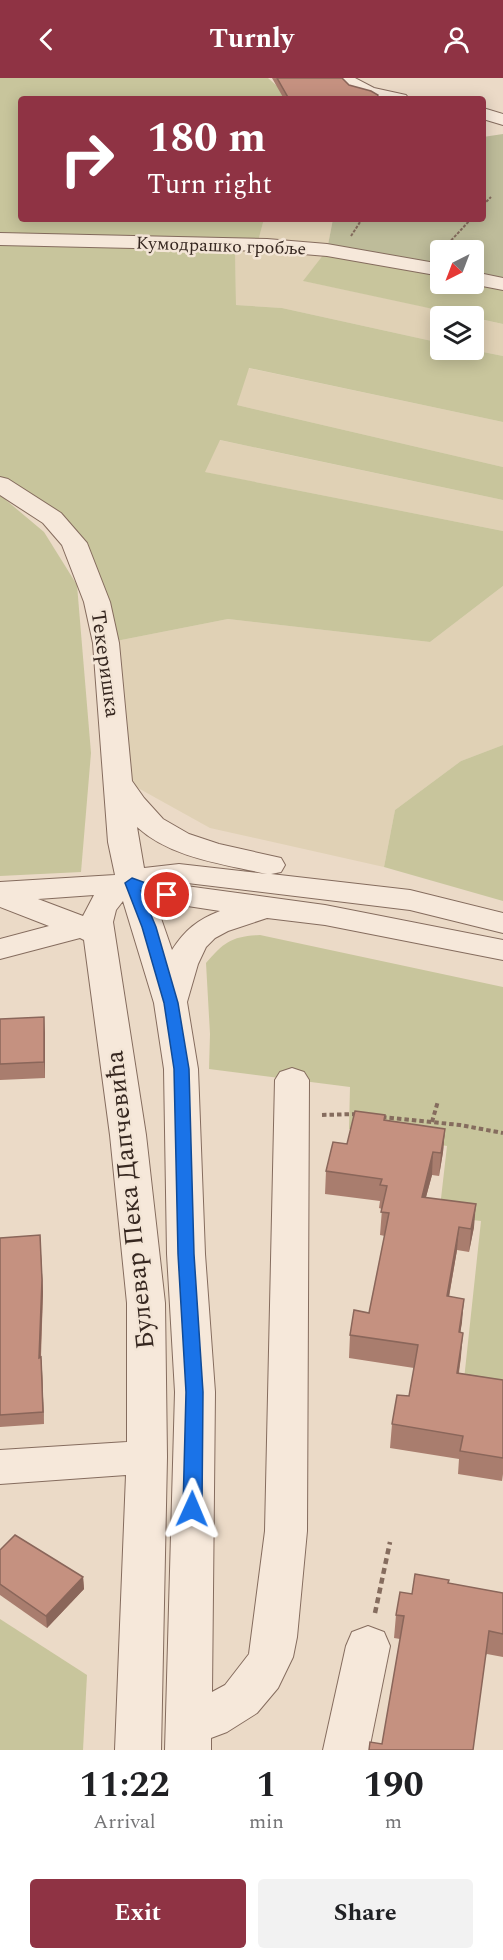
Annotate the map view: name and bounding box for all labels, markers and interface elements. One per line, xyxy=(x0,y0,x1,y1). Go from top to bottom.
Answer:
text: Turnly xyxy=(209,18,294,60)
icon: back xyxy=(30,23,63,56)
icon: person xyxy=(440,23,473,56)
text: 180 m xyxy=(147,107,266,170)
icon: right xyxy=(48,120,126,198)
text: Turn right xyxy=(147,164,272,206)
street label: Кумодрашко гробље xyxy=(135,230,307,262)
north arrow xyxy=(430,240,484,294)
map controls xyxy=(430,240,484,360)
button: layers xyxy=(430,306,484,360)
street label: Текеришка xyxy=(82,608,128,720)
pin xyxy=(141,869,192,920)
icon: arrive xyxy=(150,878,183,911)
street label: Булевар Пека Дапчевића xyxy=(94,1048,166,1351)
position arrow xyxy=(160,1477,224,1541)
text: 11:22 xyxy=(79,1758,170,1813)
text: 1 xyxy=(256,1758,277,1813)
text: 190 xyxy=(363,1758,424,1813)
text: Arrival xyxy=(93,1807,156,1837)
text: min xyxy=(249,1807,284,1837)
text: m xyxy=(385,1807,402,1837)
button: Exit xyxy=(30,1879,246,1948)
button: Share xyxy=(258,1879,473,1948)

